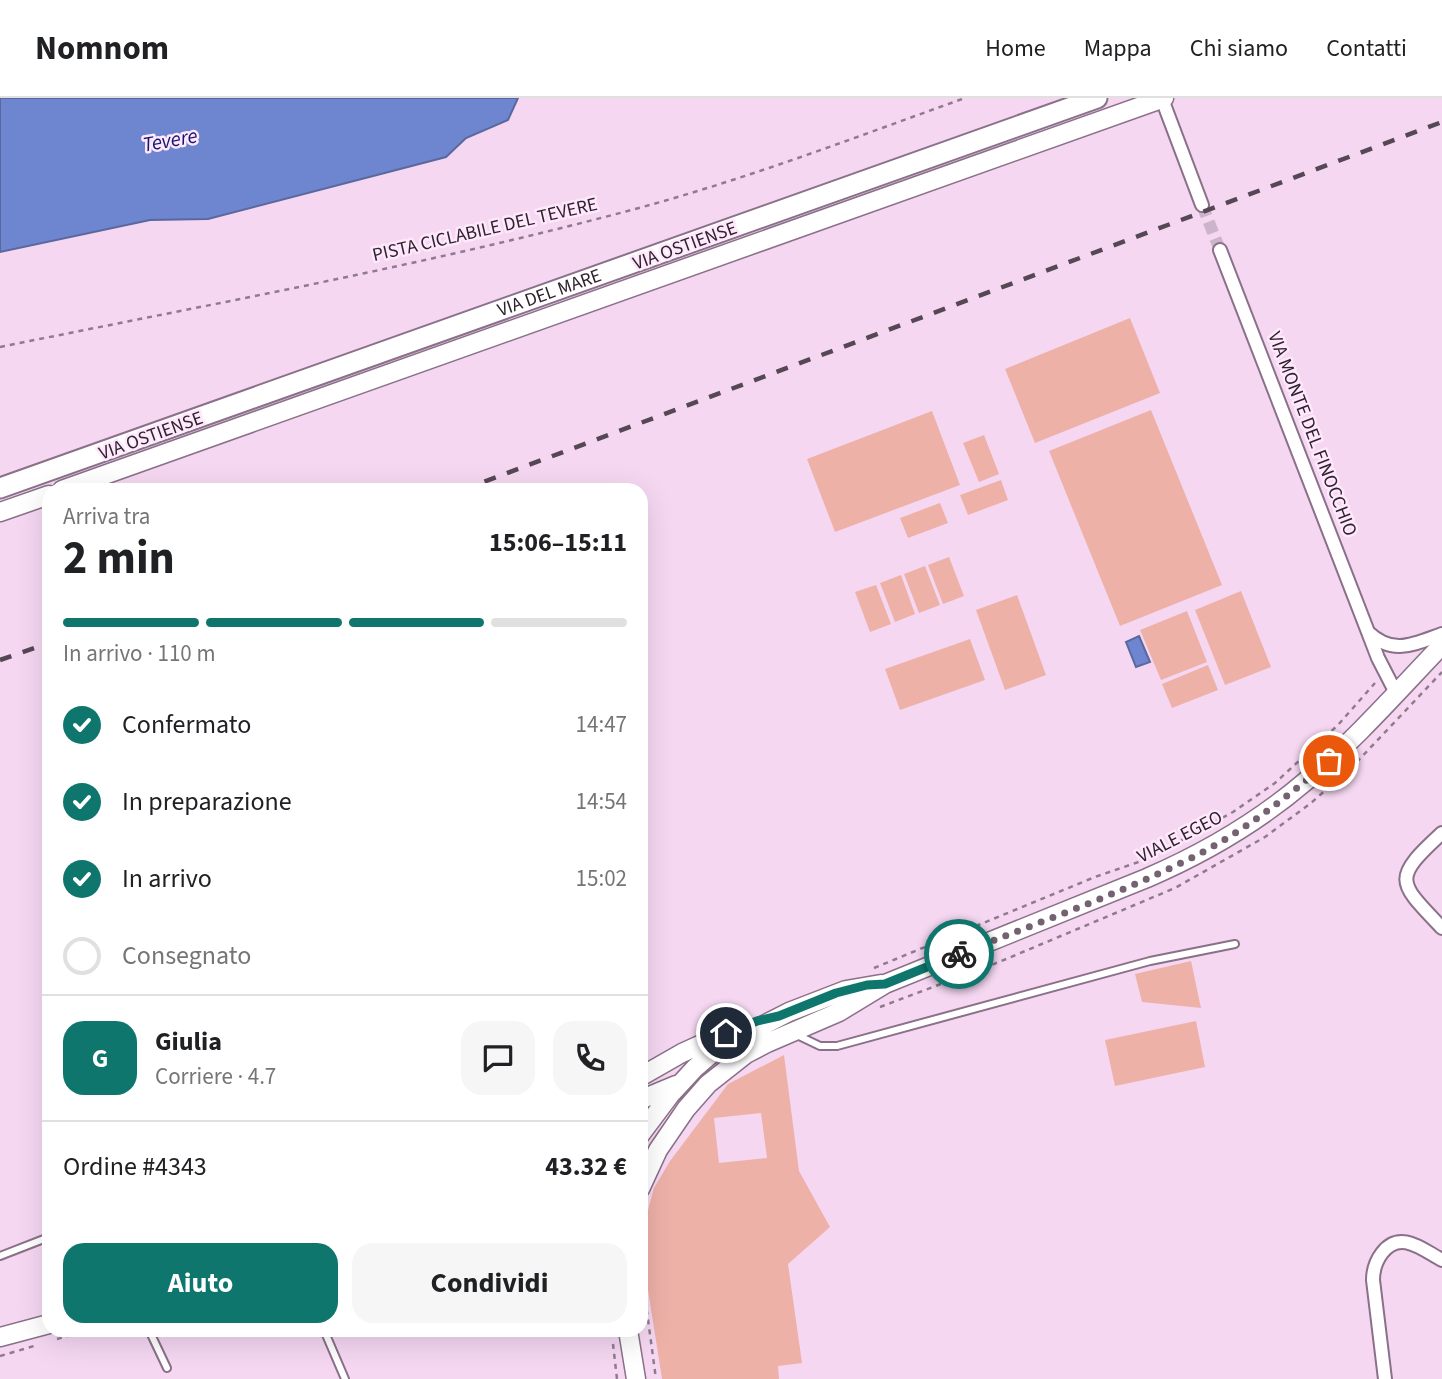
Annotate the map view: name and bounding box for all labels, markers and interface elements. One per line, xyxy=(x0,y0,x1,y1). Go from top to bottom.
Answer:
text: Nomnom xyxy=(35,25,169,72)
text: Home xyxy=(985,31,1046,66)
text: Mappa xyxy=(1084,31,1152,66)
text: Chi siamo xyxy=(1190,31,1288,66)
text: Contatti xyxy=(1326,31,1407,66)
water label: Tevere xyxy=(140,120,200,160)
street label: PISTA CICLABILE DEL TEVERE xyxy=(370,191,600,269)
street label: VIA OSTIENSE xyxy=(629,215,741,277)
street label: VIA DEL MARE xyxy=(494,262,605,324)
street label: VIA MONTE DEL FINOCCHIO xyxy=(1261,328,1363,540)
street label: VIA OSTIENSE xyxy=(95,405,207,467)
text: Arriva tra xyxy=(63,500,150,533)
text: 15:06–15:11 xyxy=(489,524,627,561)
text: 2 min xyxy=(63,526,175,591)
text: In arrivo · 110 m xyxy=(63,637,215,670)
icon: check xyxy=(63,706,101,744)
text: Confermato xyxy=(122,706,251,743)
text: 14:47 xyxy=(576,708,627,741)
pin xyxy=(1299,731,1359,791)
icon: bag xyxy=(1310,742,1348,780)
icon: check xyxy=(63,783,101,821)
text: In preparazione xyxy=(122,783,292,820)
text: 14:54 xyxy=(576,785,627,818)
street label: VIALE EGEO xyxy=(1133,804,1227,870)
icon: check xyxy=(63,860,101,898)
text: In arrivo xyxy=(122,860,212,897)
text: 15:02 xyxy=(576,862,627,895)
courier xyxy=(924,919,994,989)
icon: bike xyxy=(940,935,978,973)
text: Consegnato xyxy=(122,937,251,974)
pin xyxy=(696,1003,756,1063)
icon: home xyxy=(707,1014,745,1052)
button: chat xyxy=(461,1021,535,1095)
button: phone xyxy=(553,1021,627,1095)
text: Giulia xyxy=(155,1023,222,1060)
text: G xyxy=(92,1040,108,1077)
text: Corriere · 4.7 xyxy=(155,1060,276,1093)
text: Ordine #4343 xyxy=(63,1148,207,1185)
text: 43.32 € xyxy=(545,1148,627,1185)
button: Aiuto xyxy=(63,1243,338,1323)
button: Condividi xyxy=(352,1243,627,1323)

